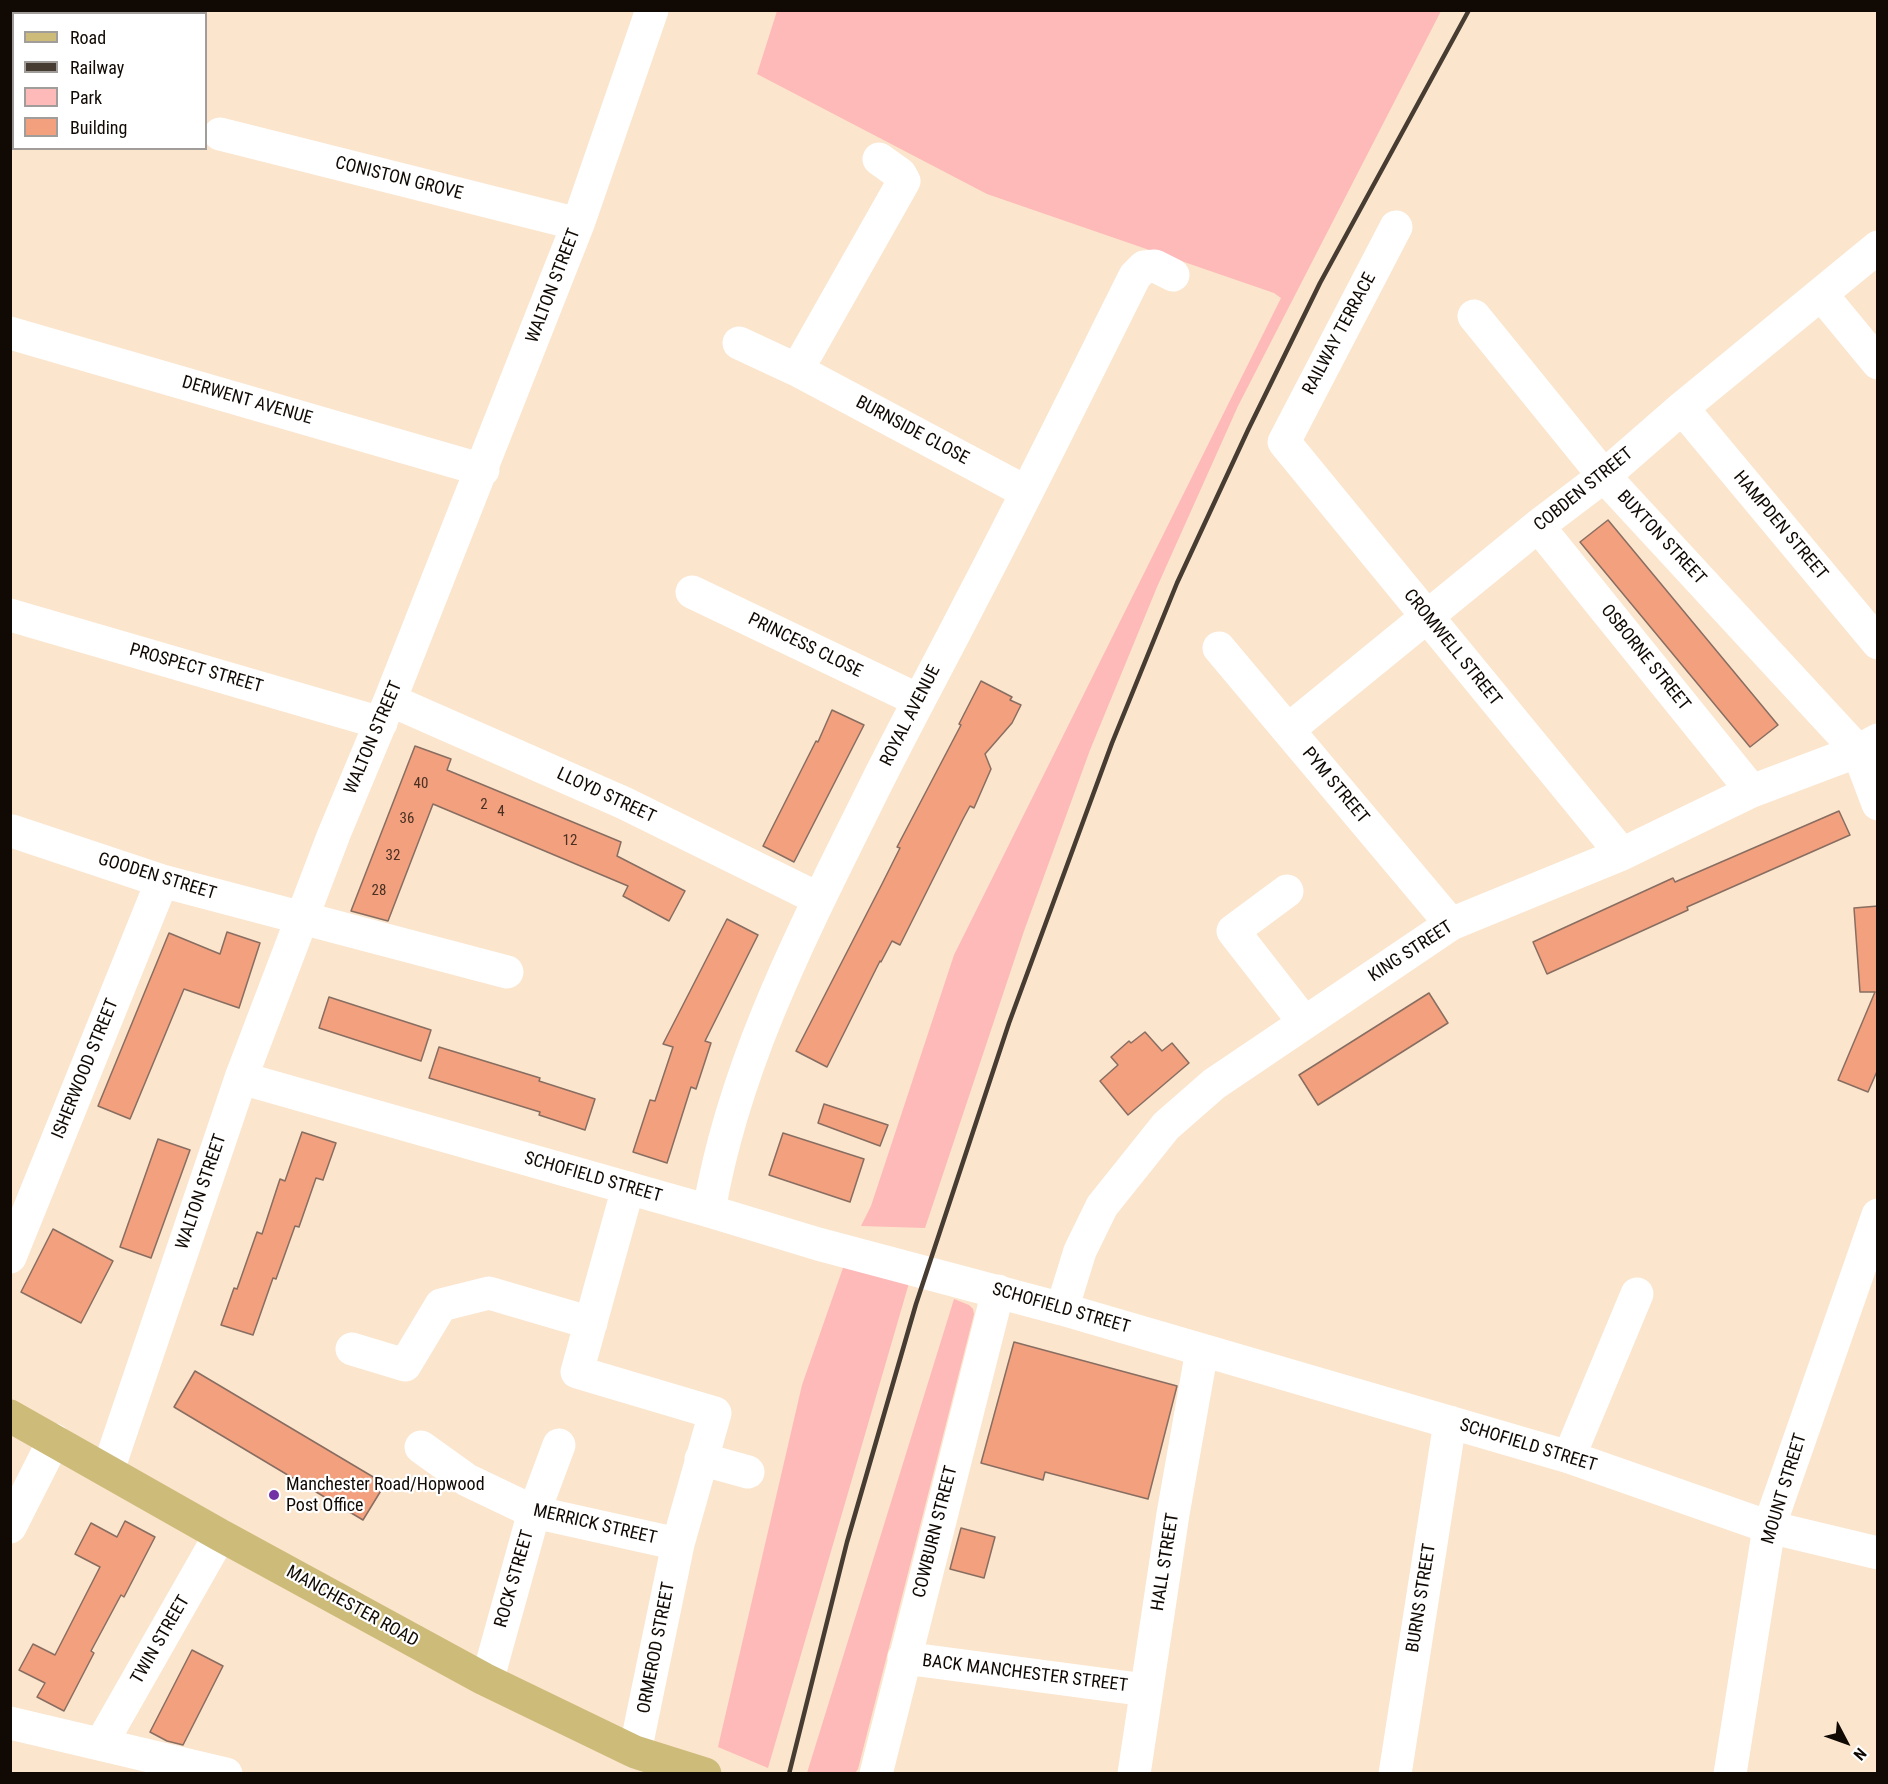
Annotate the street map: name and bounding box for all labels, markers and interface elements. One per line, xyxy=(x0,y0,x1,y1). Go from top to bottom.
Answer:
legend xyxy=(12,12,207,150)
text: Road xyxy=(70,27,106,48)
text: Railway xyxy=(70,57,124,78)
text: Park xyxy=(70,87,102,108)
text: Building xyxy=(70,117,127,138)
street label: CONISTON GROVE xyxy=(333,153,465,205)
street label: WALTON STREET xyxy=(522,226,586,346)
street label: RAILWAY TERRACE xyxy=(1299,269,1381,399)
street label: DERWENT AVENUE xyxy=(179,372,315,430)
street label: BURNSIDE CLOSE xyxy=(852,392,972,470)
street label: COBDEN STREET xyxy=(1530,444,1638,536)
street label: HAMPDEN STREET xyxy=(1728,467,1832,585)
street label: BUXTON STREET xyxy=(1612,486,1710,590)
street label: CROMWELL STREET xyxy=(1398,585,1506,711)
street label: OSBORNE STREET xyxy=(1596,601,1694,715)
street label: PRINCESS CLOSE xyxy=(744,609,866,683)
street label: PROSPECT STREET xyxy=(127,640,265,698)
street label: ROYAL AVENUE xyxy=(876,662,946,770)
street label: WALTON STREET xyxy=(340,678,408,798)
street label: PYM STREET xyxy=(1297,743,1373,829)
street label: LLOYD STREET xyxy=(553,764,659,828)
house number: 40 xyxy=(414,775,428,793)
house number: 2 xyxy=(480,796,488,814)
house number: 4 xyxy=(497,803,505,821)
house number: 36 xyxy=(400,810,414,828)
house number: 12 xyxy=(563,832,577,850)
house number: 32 xyxy=(386,847,400,865)
street label: GOODEN STREET xyxy=(95,849,219,905)
house number: 28 xyxy=(372,882,386,900)
street label: KING STREET xyxy=(1365,917,1457,987)
street label: ISHERWOOD STREET xyxy=(48,996,124,1142)
street label: WALTON STREET xyxy=(172,1131,232,1253)
street label: SCHOFIELD STREET xyxy=(522,1148,664,1208)
street label: SCHOFIELD STREET xyxy=(990,1279,1132,1339)
street label: SCHOFIELD STREET xyxy=(1457,1415,1599,1477)
street label: MOUNT STREET xyxy=(1758,1431,1812,1547)
street label: COWBURN STREET xyxy=(909,1464,963,1600)
place label: Manchester Road/Hopwood Post Office xyxy=(286,1474,485,1516)
marker: Manchester Road/Hopwood Post Office xyxy=(267,1488,281,1502)
street label: MERRICK STREET xyxy=(531,1500,659,1550)
street label: HALL STREET xyxy=(1148,1512,1184,1612)
street label: ROCK STREET xyxy=(491,1528,539,1630)
street label: BURNS STREET xyxy=(1403,1542,1441,1654)
street label: MANCHESTER ROAD xyxy=(282,1562,422,1652)
street label: ORMEROD STREET xyxy=(634,1580,680,1716)
street label: TWIN STREET xyxy=(127,1592,195,1688)
street label: BACK MANCHESTER STREET xyxy=(921,1651,1129,1697)
north arrow xyxy=(1816,1712,1876,1772)
text: N xyxy=(1850,1744,1870,1764)

